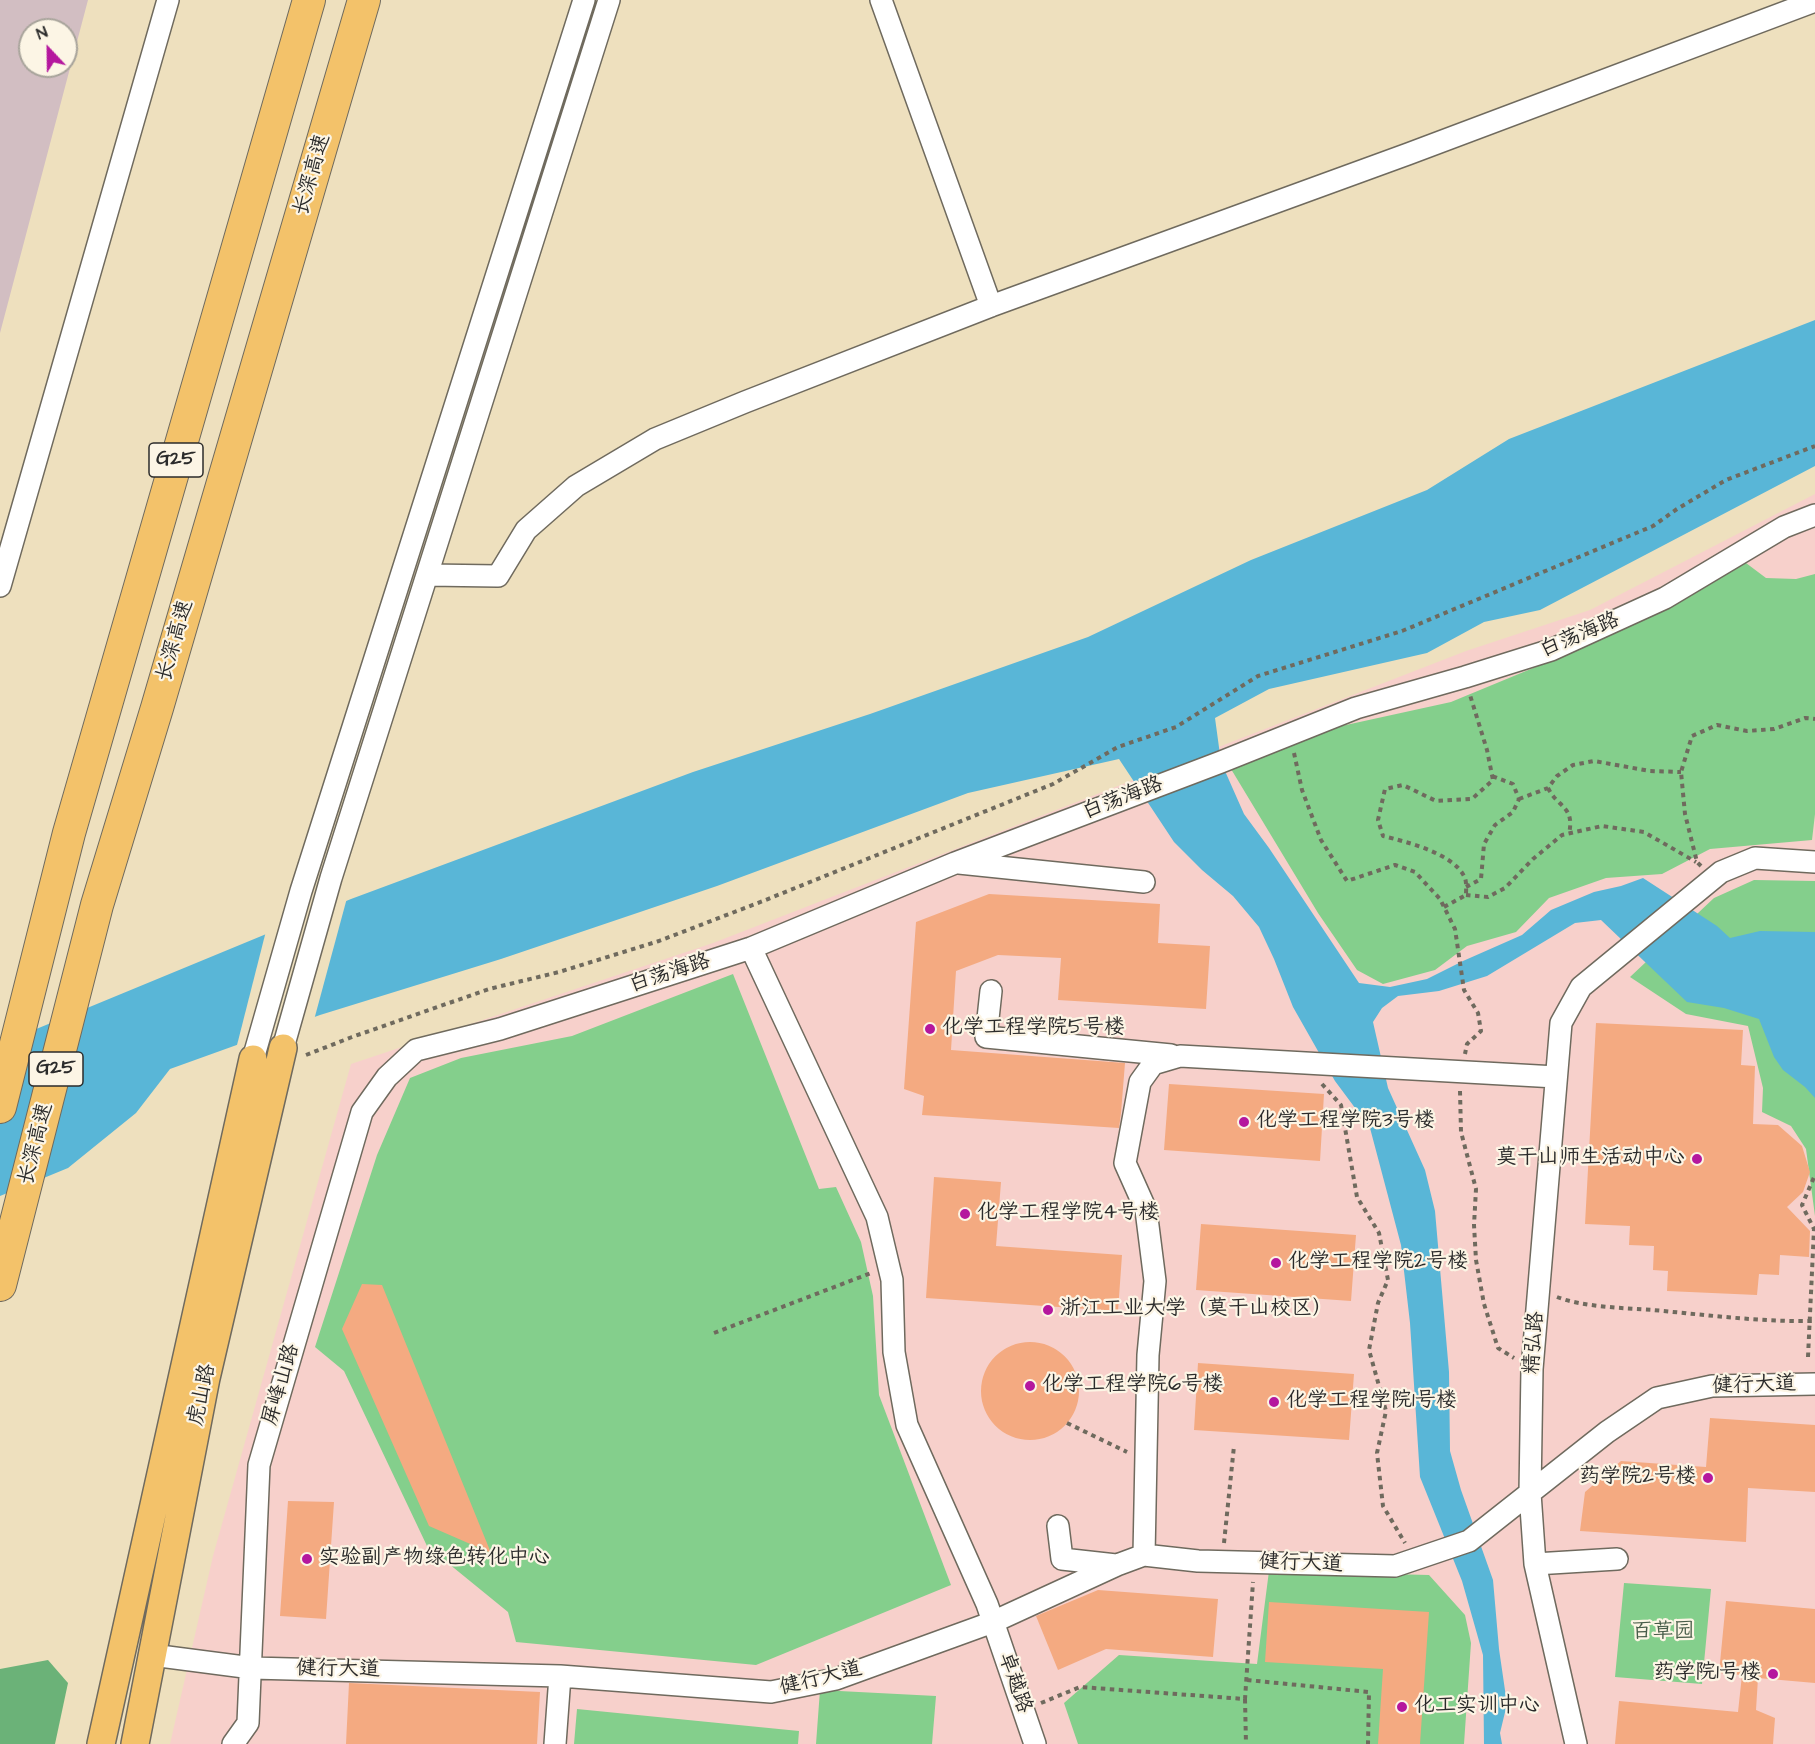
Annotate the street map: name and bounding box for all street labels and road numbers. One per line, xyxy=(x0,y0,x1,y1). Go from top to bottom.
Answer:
street label: 长深高速 xyxy=(289,131,337,219)
road number: G25 xyxy=(149,443,203,477)
street label: 长深高速 xyxy=(152,597,200,685)
street label: 白荡海路 xyxy=(1536,608,1624,664)
street label: 白荡海路 xyxy=(1079,772,1167,826)
street label: 白荡海路 xyxy=(626,949,714,999)
road number: G25 xyxy=(29,1052,83,1086)
street label: 长深高速 xyxy=(15,1100,59,1188)
street label: 精弘路 xyxy=(1520,1311,1550,1375)
street label: 屏峰山路 xyxy=(258,1341,306,1429)
street label: 虎山路 xyxy=(184,1362,222,1428)
street label: 健行大道 xyxy=(1712,1372,1796,1400)
street label: 健行大道 xyxy=(1259,1550,1343,1578)
street label: 卓越路 xyxy=(992,1649,1036,1717)
street label: 健行大道 xyxy=(296,1657,380,1683)
street label: 健行大道 xyxy=(777,1657,865,1701)

